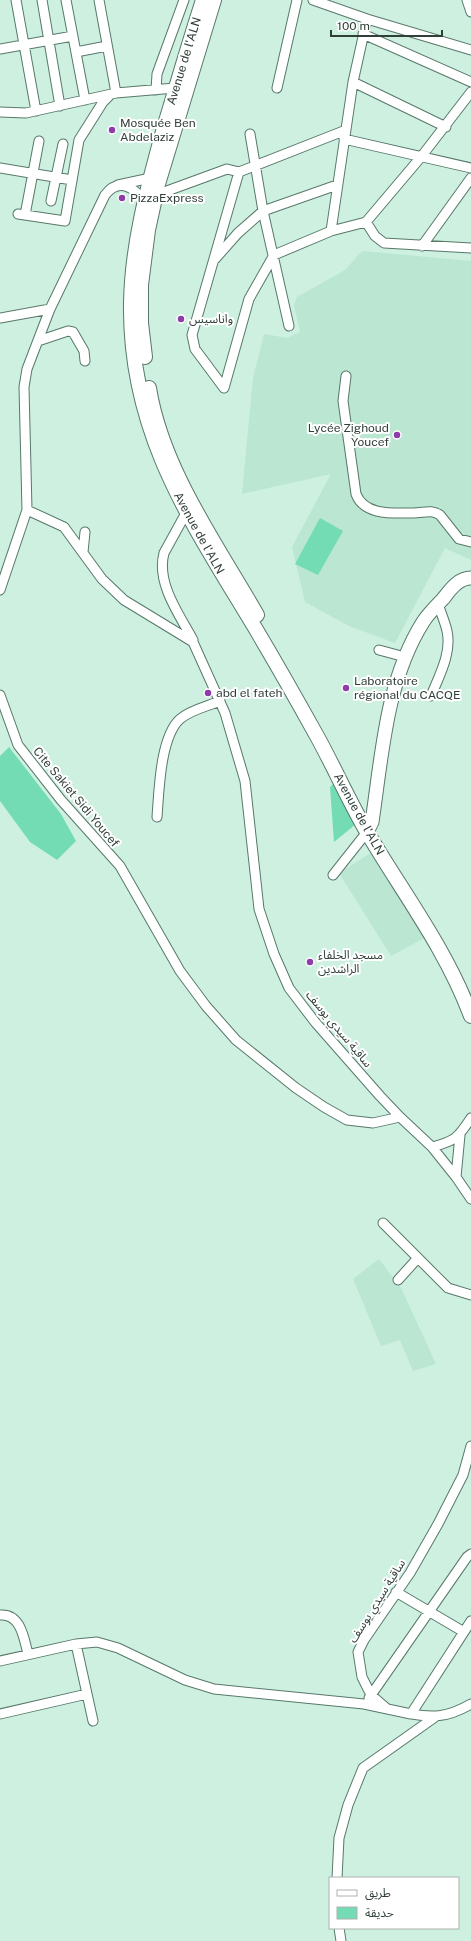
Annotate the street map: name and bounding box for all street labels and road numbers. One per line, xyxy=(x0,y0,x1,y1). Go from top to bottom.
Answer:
street label: Avenue de l'ALN xyxy=(164,15,204,107)
street label: Avenue de l'ALN xyxy=(171,490,227,576)
street label: Cite Sakiet Sidi Youcef xyxy=(30,744,122,850)
street label: Avenue de l'ALN xyxy=(331,771,387,857)
street label: ساقية سيدي يوسف xyxy=(301,988,375,1072)
street label: ساقية سيدي يوسف xyxy=(346,1557,411,1647)

